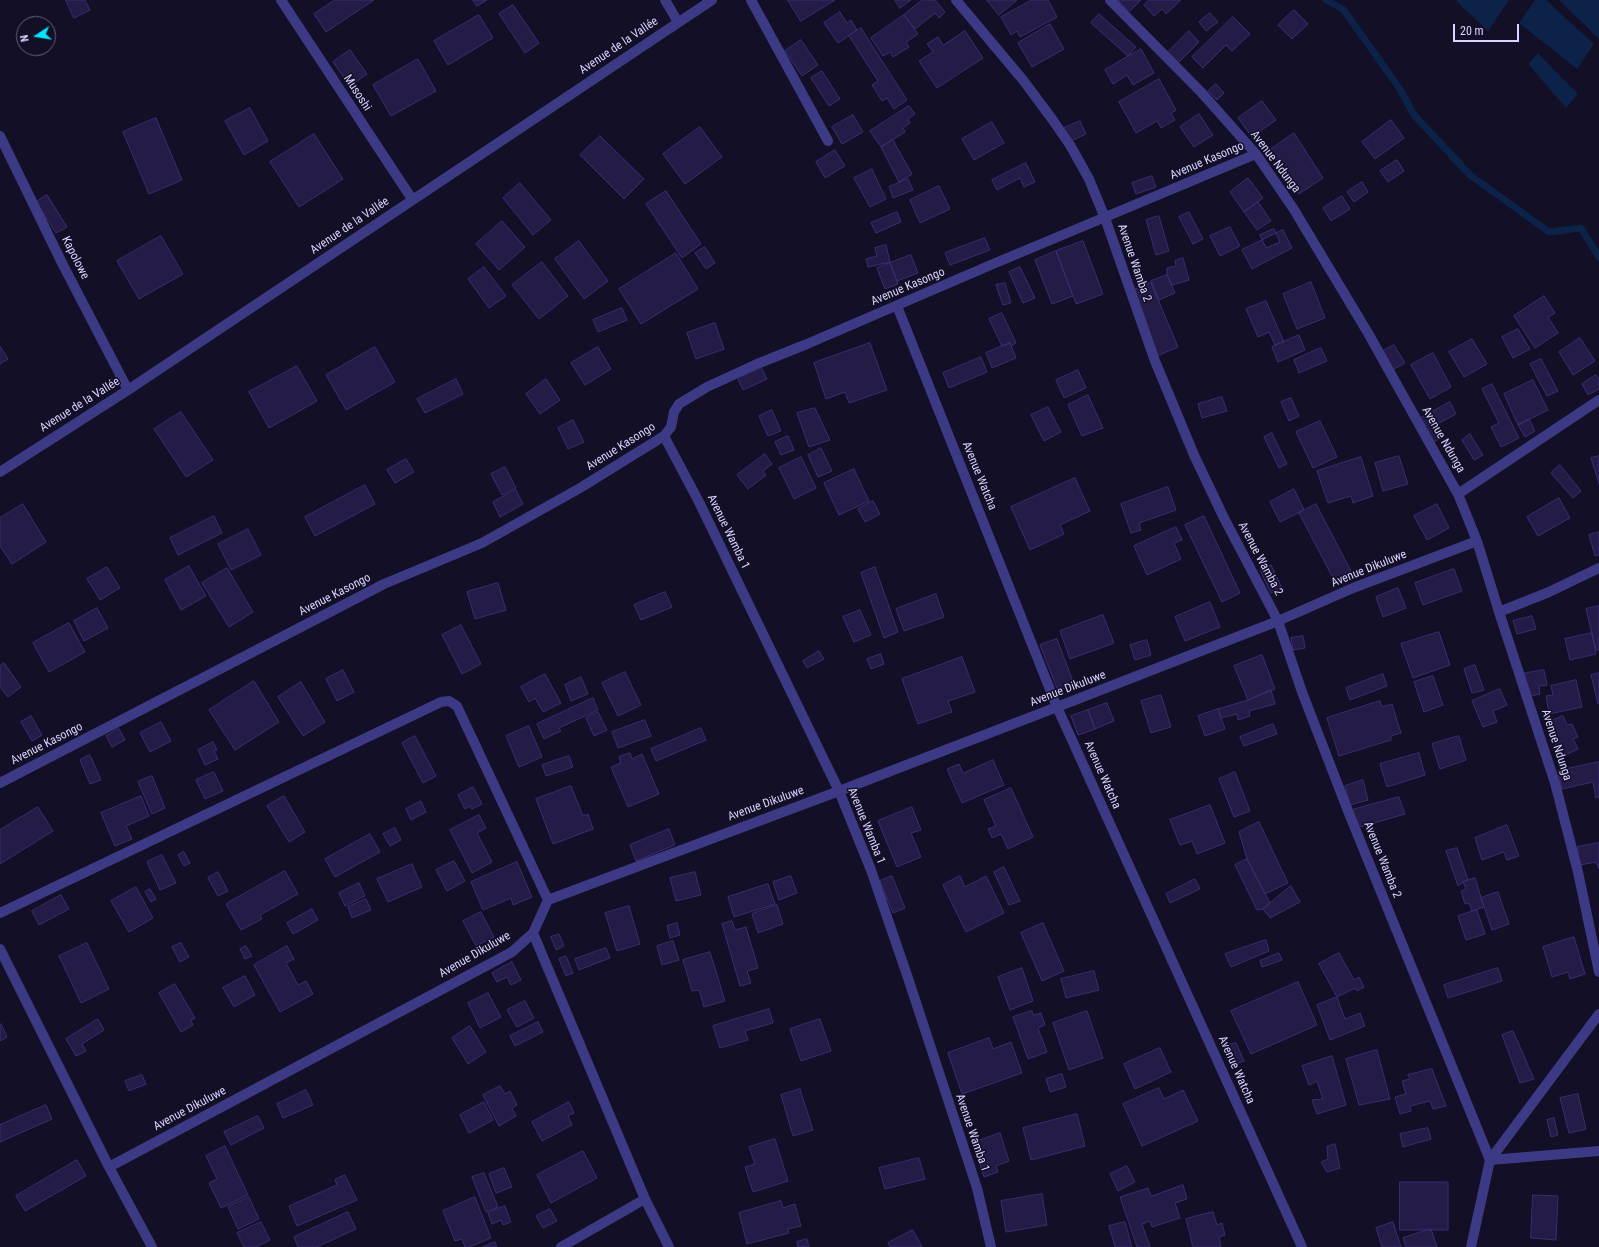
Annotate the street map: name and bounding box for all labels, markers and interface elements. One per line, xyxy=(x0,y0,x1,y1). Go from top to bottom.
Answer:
street label: Avenue de la Vallée xyxy=(577,14,661,78)
north arrow xyxy=(16,16,56,56)
scale bar xyxy=(1455,16,1521,42)
text: 20 m xyxy=(1460,24,1484,38)
text: N xyxy=(18,34,32,43)
street label: Musoshi xyxy=(340,72,374,114)
street label: Avenue Ndunga xyxy=(1247,128,1303,196)
street label: Avenue Kasongo xyxy=(1168,139,1246,183)
street label: Avenue de la Vallée xyxy=(308,194,392,258)
street label: Avenue Wamba 2 xyxy=(1114,222,1154,304)
street label: Kapolowe xyxy=(58,234,92,282)
street label: Avenue Kasongo xyxy=(869,265,947,309)
street label: Avenue de la Vallée xyxy=(37,375,123,435)
street label: Avenue Ndunga xyxy=(1418,404,1468,476)
street label: Avenue Kasongo xyxy=(584,420,658,474)
street label: Avenue Watcha xyxy=(959,440,999,512)
street label: Avenue Wamba 1 xyxy=(704,492,752,572)
street label: Avenue Wamba 2 xyxy=(1235,520,1285,598)
street label: Avenue Dikuluwe xyxy=(1329,547,1409,591)
street label: Avenue Kasongo xyxy=(297,571,373,619)
street label: Avenue Dikuluwe xyxy=(1028,668,1108,710)
street label: Avenue Ndunga xyxy=(1538,708,1574,782)
street label: Avenue Kasongo xyxy=(9,720,85,768)
street label: Avenue Watcha xyxy=(1081,739,1123,811)
street label: Avenue Dikuluwe xyxy=(726,784,806,824)
street label: Avenue Wamba 1 xyxy=(844,786,888,866)
street label: Avenue Wamba 2 xyxy=(1360,820,1404,900)
street label: Avenue Dikuluwe xyxy=(437,929,513,981)
street label: Avenue Watcha xyxy=(1215,1034,1257,1106)
street label: Avenue Dikuluwe xyxy=(151,1084,229,1134)
street label: Avenue Wamba 1 xyxy=(952,1092,992,1174)

